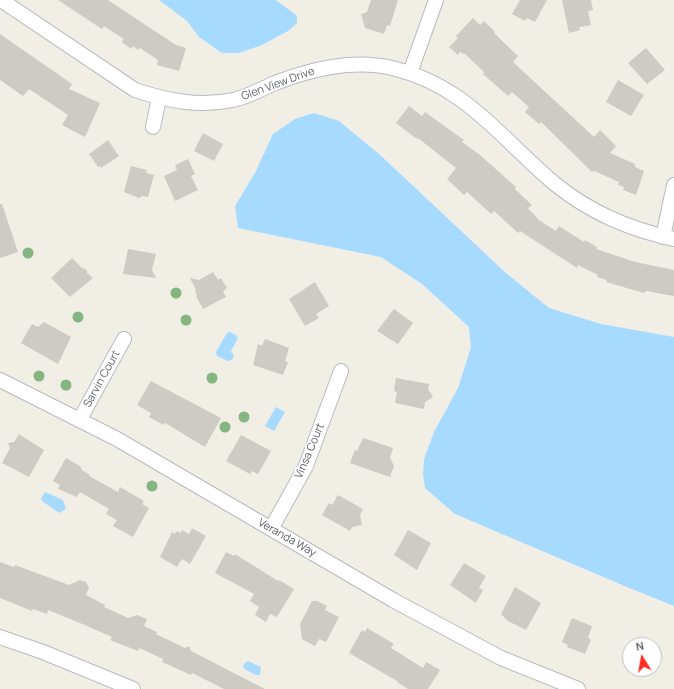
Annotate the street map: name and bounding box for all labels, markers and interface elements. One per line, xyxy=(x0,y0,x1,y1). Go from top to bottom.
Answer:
street label: Glen View Drive xyxy=(240,65,316,103)
street label: Sarvin Court xyxy=(81,348,123,410)
street label: Vinsa Court xyxy=(292,421,328,481)
street label: Veranda Way xyxy=(256,516,318,560)
north arrow xyxy=(622,637,662,677)
text: N xyxy=(634,638,645,654)

